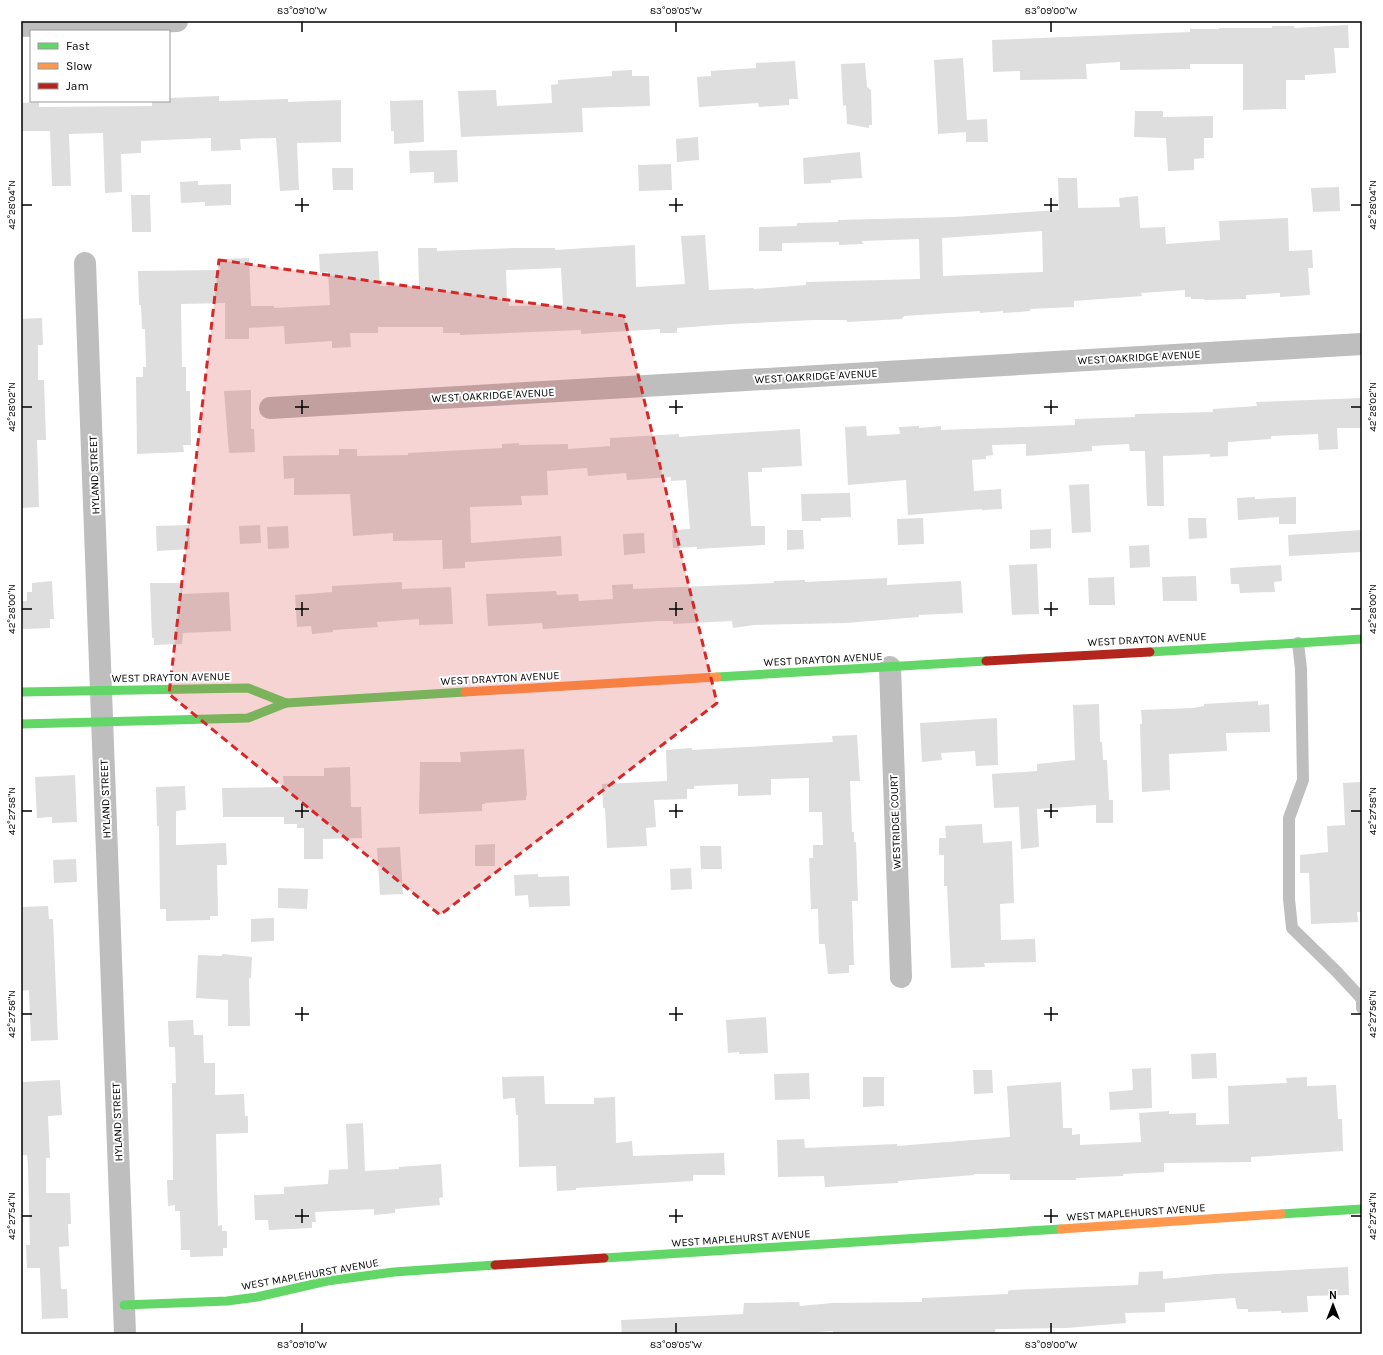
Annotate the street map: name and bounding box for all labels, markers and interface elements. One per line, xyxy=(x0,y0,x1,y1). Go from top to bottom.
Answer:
text: 83°09'10"W xyxy=(277,5,327,17)
text: 83°09'05"W xyxy=(650,5,702,17)
text: 83°09'00"W xyxy=(1025,5,1077,17)
legend xyxy=(30,30,170,102)
text: Fast xyxy=(66,39,90,53)
text: Slow xyxy=(66,59,92,73)
text: Jam xyxy=(66,79,89,93)
text: 42°28'04"N xyxy=(6,180,18,230)
text: 42°28'04"N xyxy=(1367,180,1379,230)
street label: WEST OAKRIDGE AVENUE xyxy=(1077,348,1201,367)
street label: WEST OAKRIDGE AVENUE xyxy=(754,367,878,386)
text: 42°28'02"N xyxy=(6,382,18,432)
text: 42°28'02"N xyxy=(1367,382,1379,432)
street label: WEST OAKRIDGE AVENUE xyxy=(431,386,555,405)
street label: HYLAND STREET xyxy=(87,435,102,515)
text: 42°28'00"N xyxy=(6,584,18,634)
text: 42°28'00"N xyxy=(1367,584,1379,634)
street label: WEST DRAYTON AVENUE xyxy=(1087,630,1207,649)
street label: WEST DRAYTON AVENUE xyxy=(763,650,883,669)
street label: WEST DRAYTON AVENUE xyxy=(440,669,560,688)
street label: WEST DRAYTON AVENUE xyxy=(111,670,231,685)
street label: HYLAND STREET xyxy=(98,759,113,839)
street label: WESTRIDGE COURT xyxy=(887,774,904,869)
text: 42°27'58"N xyxy=(6,787,18,835)
text: 42°27'58"N xyxy=(1367,787,1379,835)
text: 42°27'56"N xyxy=(6,990,18,1038)
text: 42°27'56"N xyxy=(1367,990,1379,1038)
street label: HYLAND STREET xyxy=(110,1082,125,1162)
text: 42°27'54"N xyxy=(6,1192,18,1240)
text: 42°27'54"N xyxy=(1367,1192,1379,1240)
street label: WEST MAPLEHURST AVENUE xyxy=(1066,1201,1206,1224)
street label: WEST MAPLEHURST AVENUE xyxy=(671,1227,811,1250)
street label: WEST MAPLEHURST AVENUE xyxy=(240,1256,380,1293)
north arrow xyxy=(1313,1285,1353,1325)
text: N xyxy=(1329,1289,1337,1302)
text: 83°09'10"W xyxy=(277,1339,327,1351)
text: 83°09'05"W xyxy=(650,1339,702,1351)
text: 83°09'00"W xyxy=(1025,1339,1077,1351)

